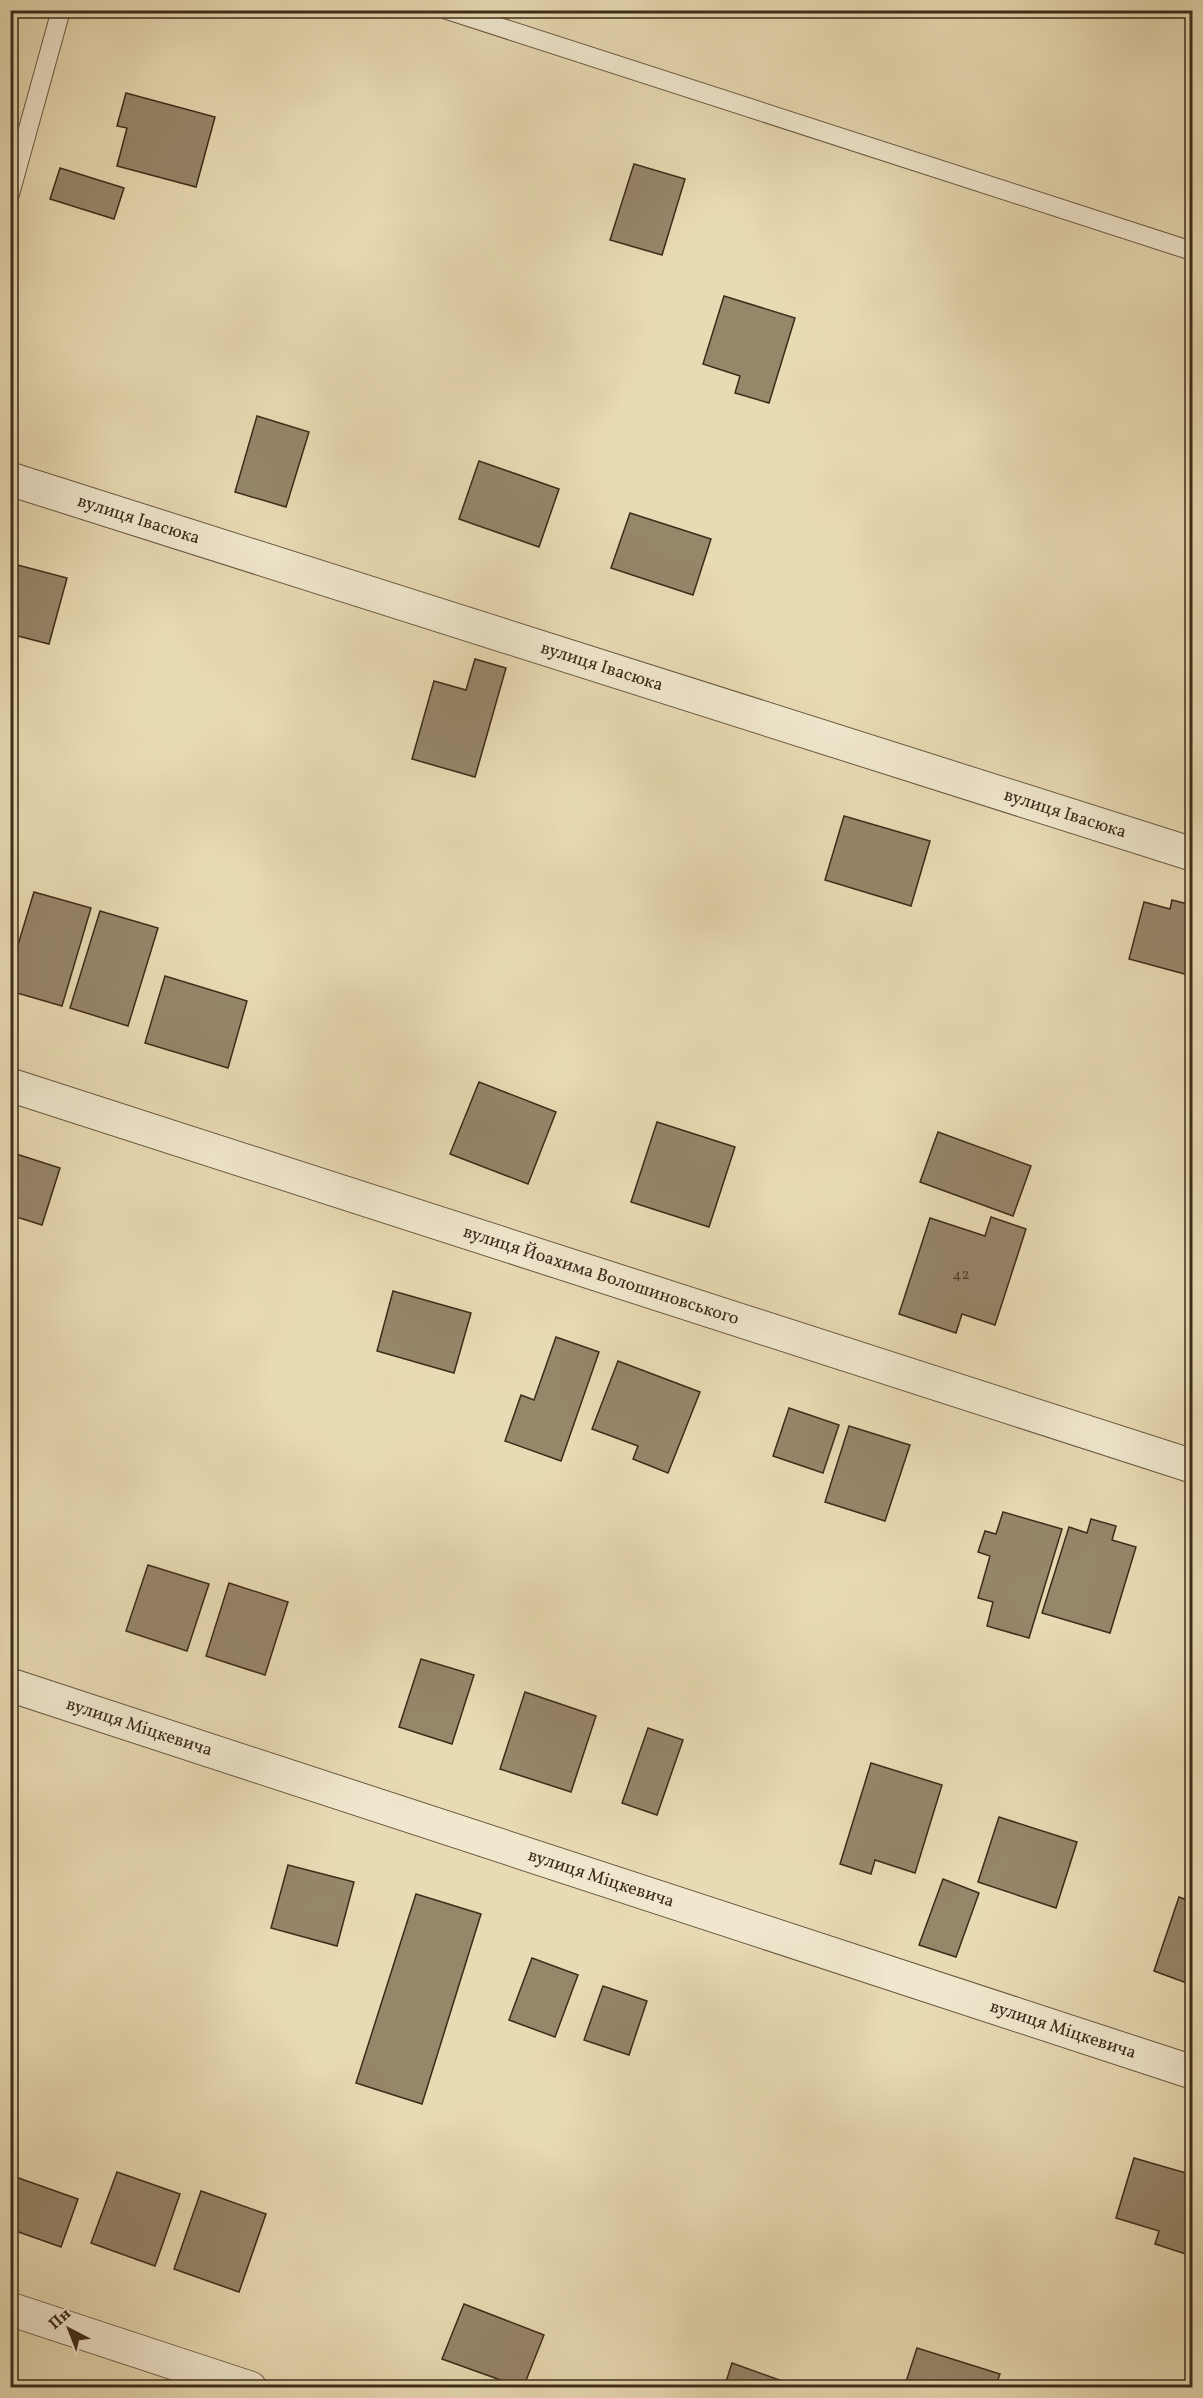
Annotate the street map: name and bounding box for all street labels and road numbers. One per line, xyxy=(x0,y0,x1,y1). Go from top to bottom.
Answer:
street label: вулиця Івасюка xyxy=(74,489,203,551)
street label: вулиця Івасюка xyxy=(537,636,666,698)
street label: вулиця Івасюка xyxy=(1001,783,1130,845)
street label: вулиця Йоахима Волошиновського xyxy=(460,1219,742,1332)
street label: вулиця Міцкевича xyxy=(63,1692,216,1763)
street label: вулиця Міцкевича xyxy=(525,1843,678,1914)
street label: вулиця Міцкевича xyxy=(987,1994,1139,2065)

